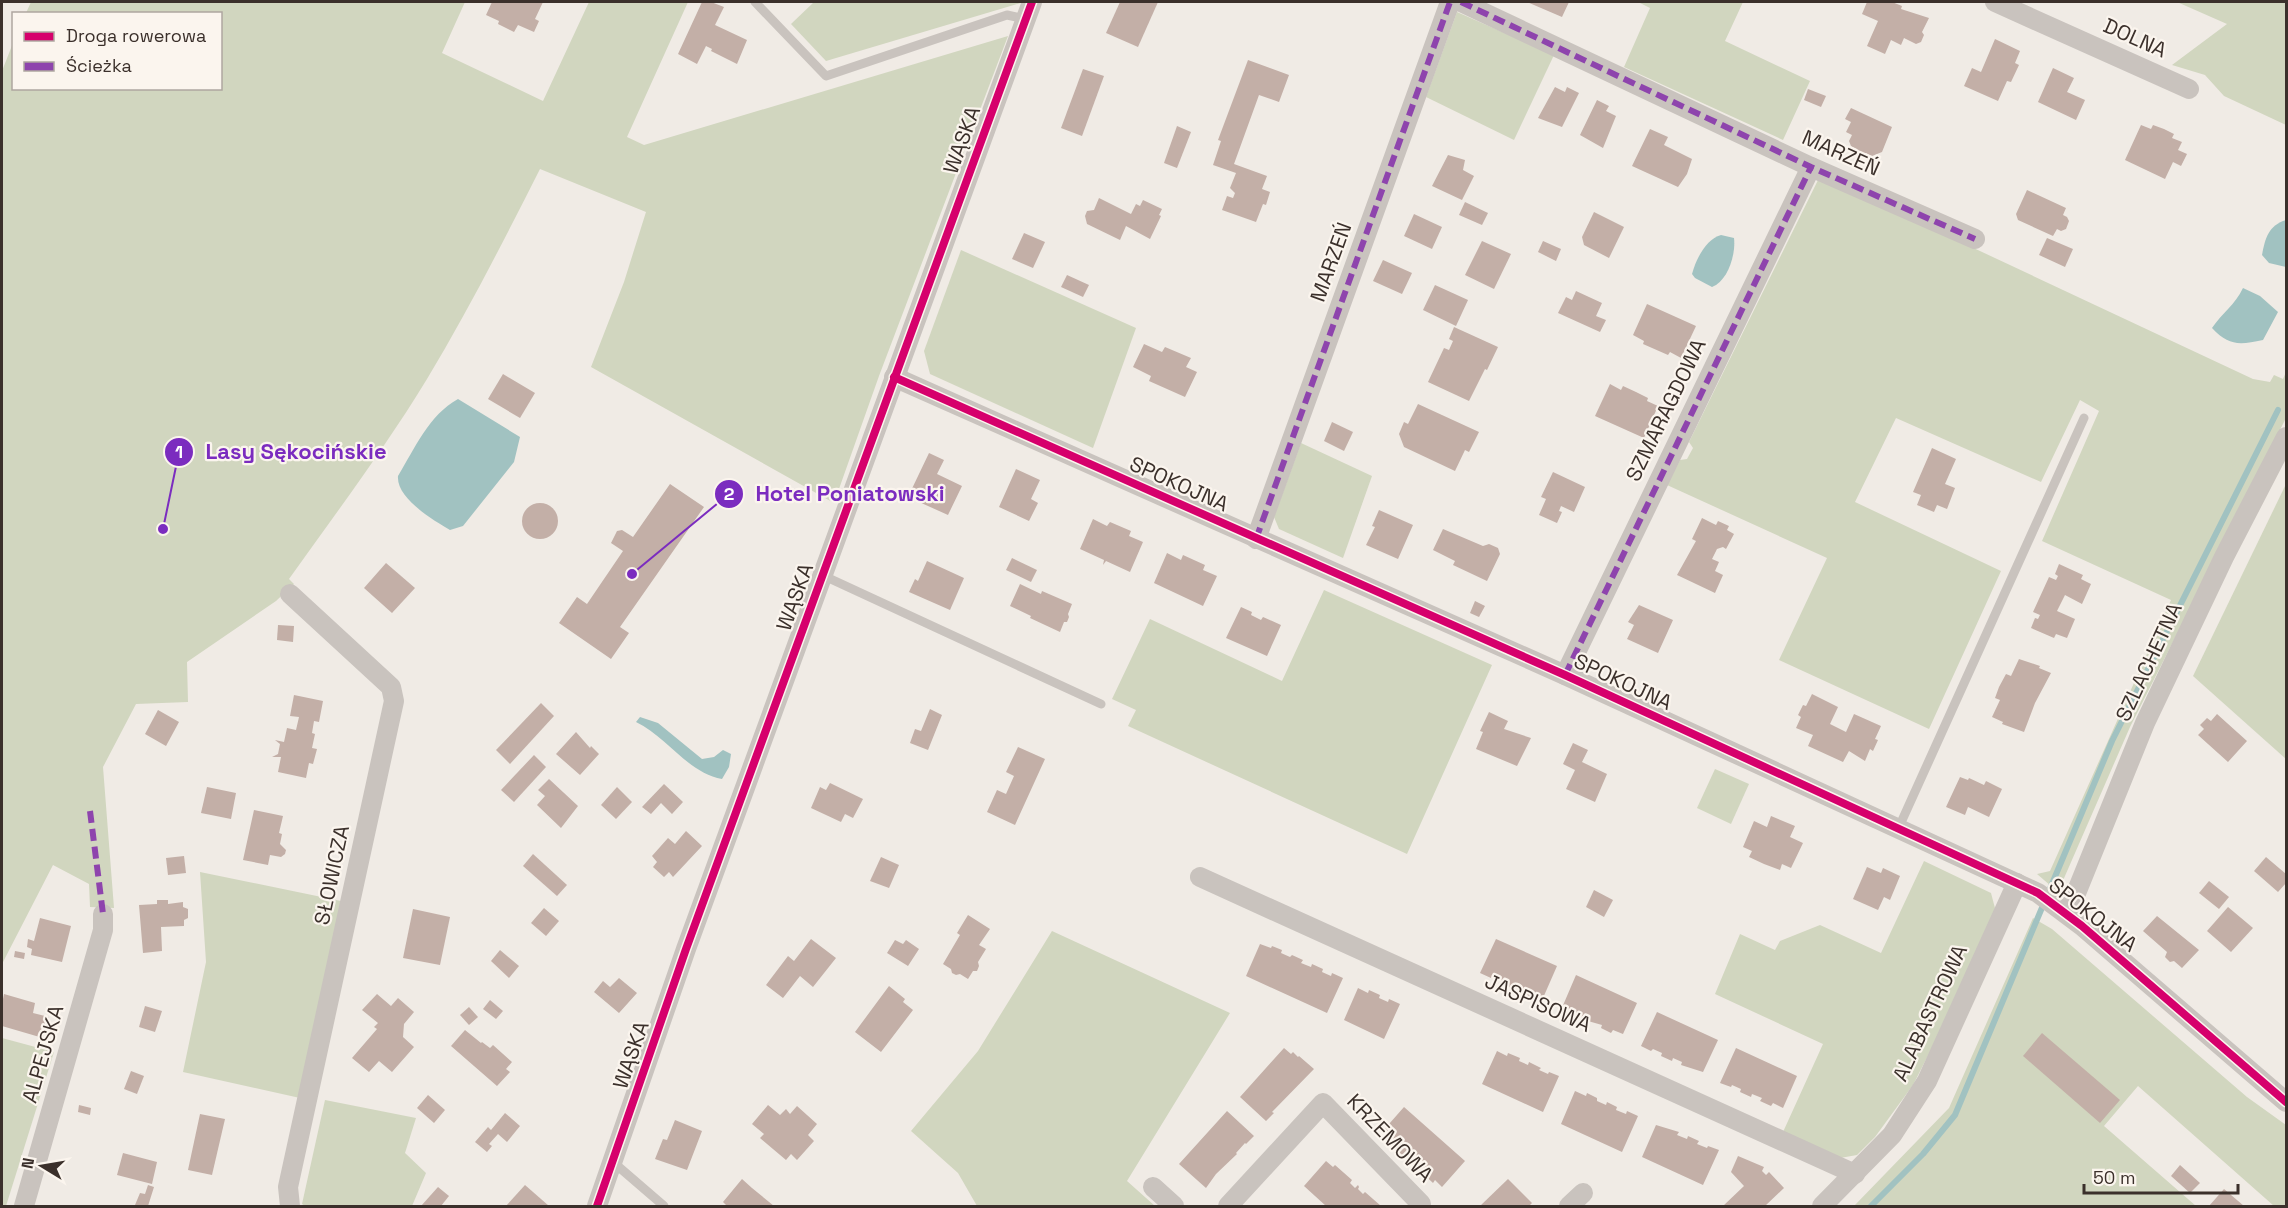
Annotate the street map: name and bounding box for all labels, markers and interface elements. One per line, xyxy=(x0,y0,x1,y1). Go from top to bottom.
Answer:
legend xyxy=(12,12,222,90)
street label: DOLNA xyxy=(2099,12,2171,63)
text: Droga rowerowa xyxy=(66,24,206,47)
text: Ścieżka xyxy=(66,54,132,77)
street label: WĄSKA xyxy=(937,102,986,177)
street label: MARZEŃ xyxy=(1798,123,1884,182)
street label: MARZEŃ xyxy=(1304,218,1357,305)
street label: SZMARAGDOWA xyxy=(1619,334,1712,486)
callout: Lasy Sękocińskie xyxy=(164,432,399,472)
text: Lasy Sękocińskie xyxy=(205,437,387,465)
text: 1 xyxy=(175,440,183,463)
street label: SPOKOJNA xyxy=(1126,450,1233,517)
callout: Hotel Poniatowski xyxy=(714,474,957,514)
text: Hotel Poniatowski xyxy=(755,479,945,507)
text: 2 xyxy=(724,482,735,505)
street label: WĄSKA xyxy=(770,559,819,634)
street label: SZLACHETNA xyxy=(2109,598,2188,726)
street label: SPOKOJNA xyxy=(1570,647,1677,716)
street label: SŁOWICZA xyxy=(308,823,355,927)
street label: SPOKOJNA xyxy=(2043,872,2143,958)
street label: ALABASTROWA xyxy=(1886,940,1973,1085)
street label: JASPISOWA xyxy=(1481,967,1596,1038)
street label: ALPEJSKA xyxy=(16,1002,69,1106)
street label: WĄSKA xyxy=(606,1017,655,1092)
street label: KRZEMOWA xyxy=(1341,1088,1439,1188)
north arrow xyxy=(12,1136,72,1196)
text: N xyxy=(16,1156,39,1171)
scale bar xyxy=(2084,1157,2238,1195)
text: 50 m xyxy=(2093,1166,2135,1189)

